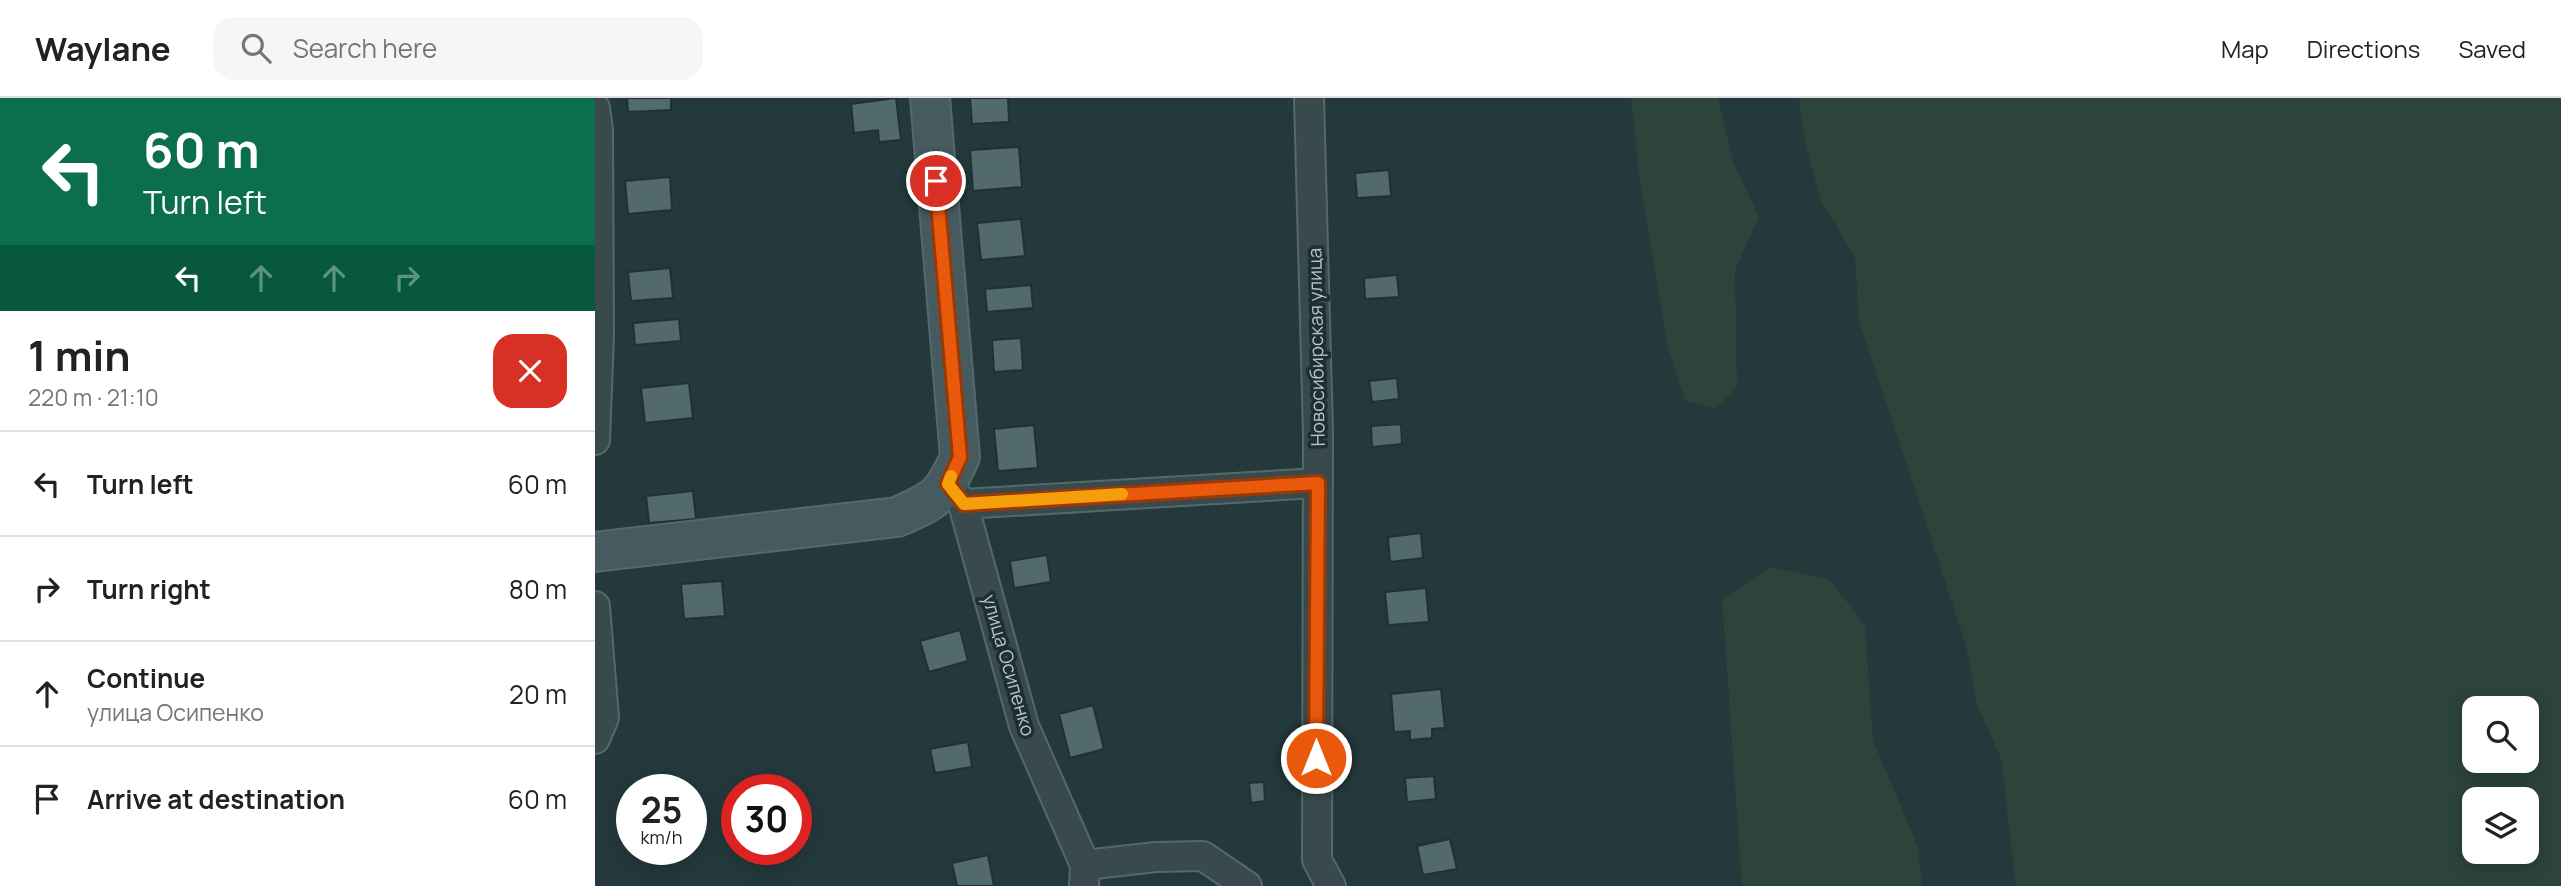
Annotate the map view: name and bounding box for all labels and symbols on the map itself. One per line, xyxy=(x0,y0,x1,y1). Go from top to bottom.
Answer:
pin xyxy=(906,151,966,211)
street label: Новосибирская улица xyxy=(1301,247,1331,447)
street label: улица Осипенко xyxy=(976,591,1042,739)
position arrow xyxy=(1279,721,1353,795)
speed limit sign: 30 xyxy=(721,774,812,865)

